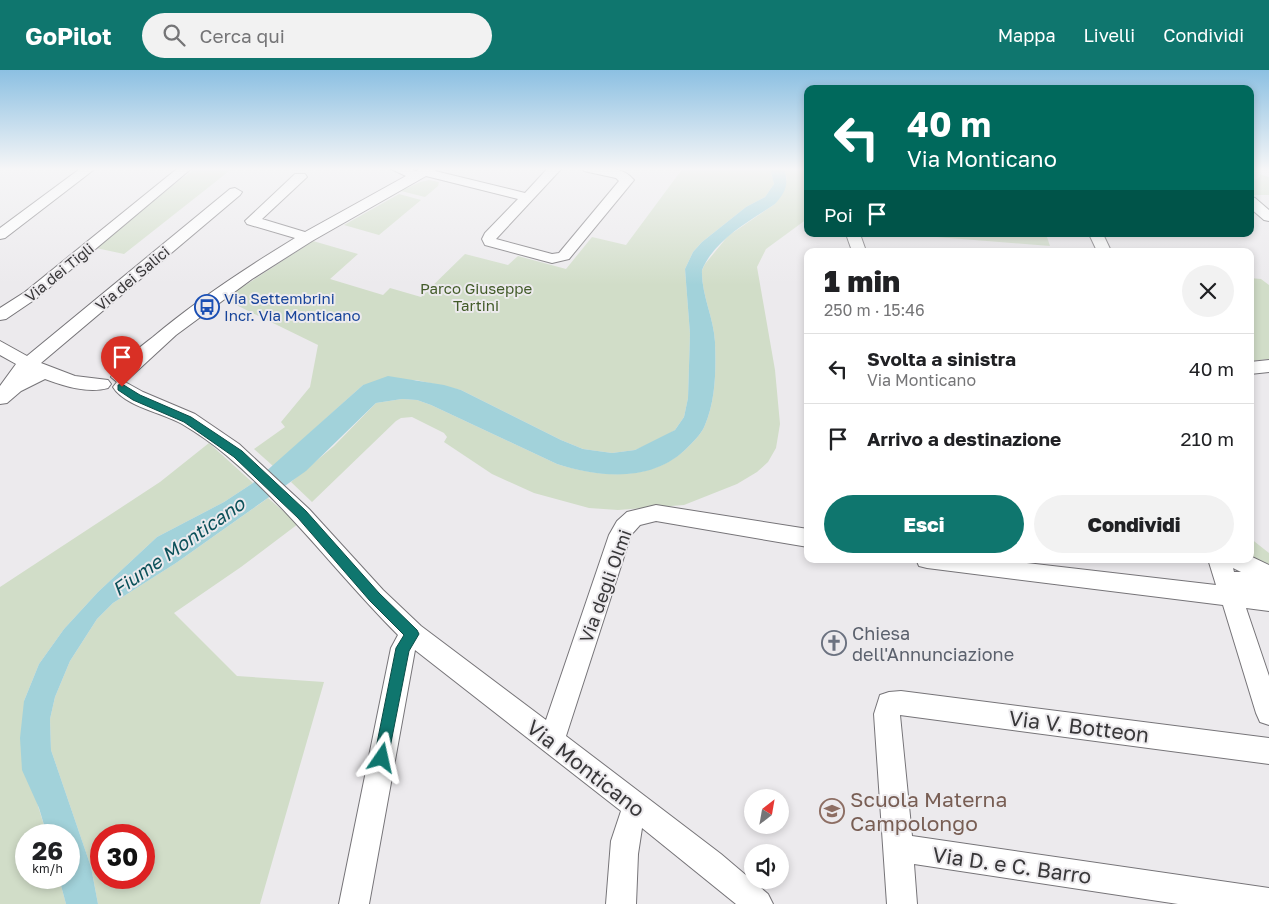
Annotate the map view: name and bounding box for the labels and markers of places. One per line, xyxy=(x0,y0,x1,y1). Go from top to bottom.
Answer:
place label: Via Settembrini Incr. Via Monticano xyxy=(224,289,361,324)
bus stop icon: Via Settembrini Incr. Via Monticano xyxy=(194,294,220,320)
pin xyxy=(101,336,143,387)
place label: Chiesa dell'Annunciazione xyxy=(852,622,1014,665)
church icon: Chiesa dell'Annunciazione xyxy=(821,630,847,656)
place label: Scuola Materna Campolongo xyxy=(850,786,1007,836)
school or university icon: Scuola Materna Campolongo xyxy=(819,798,845,824)

